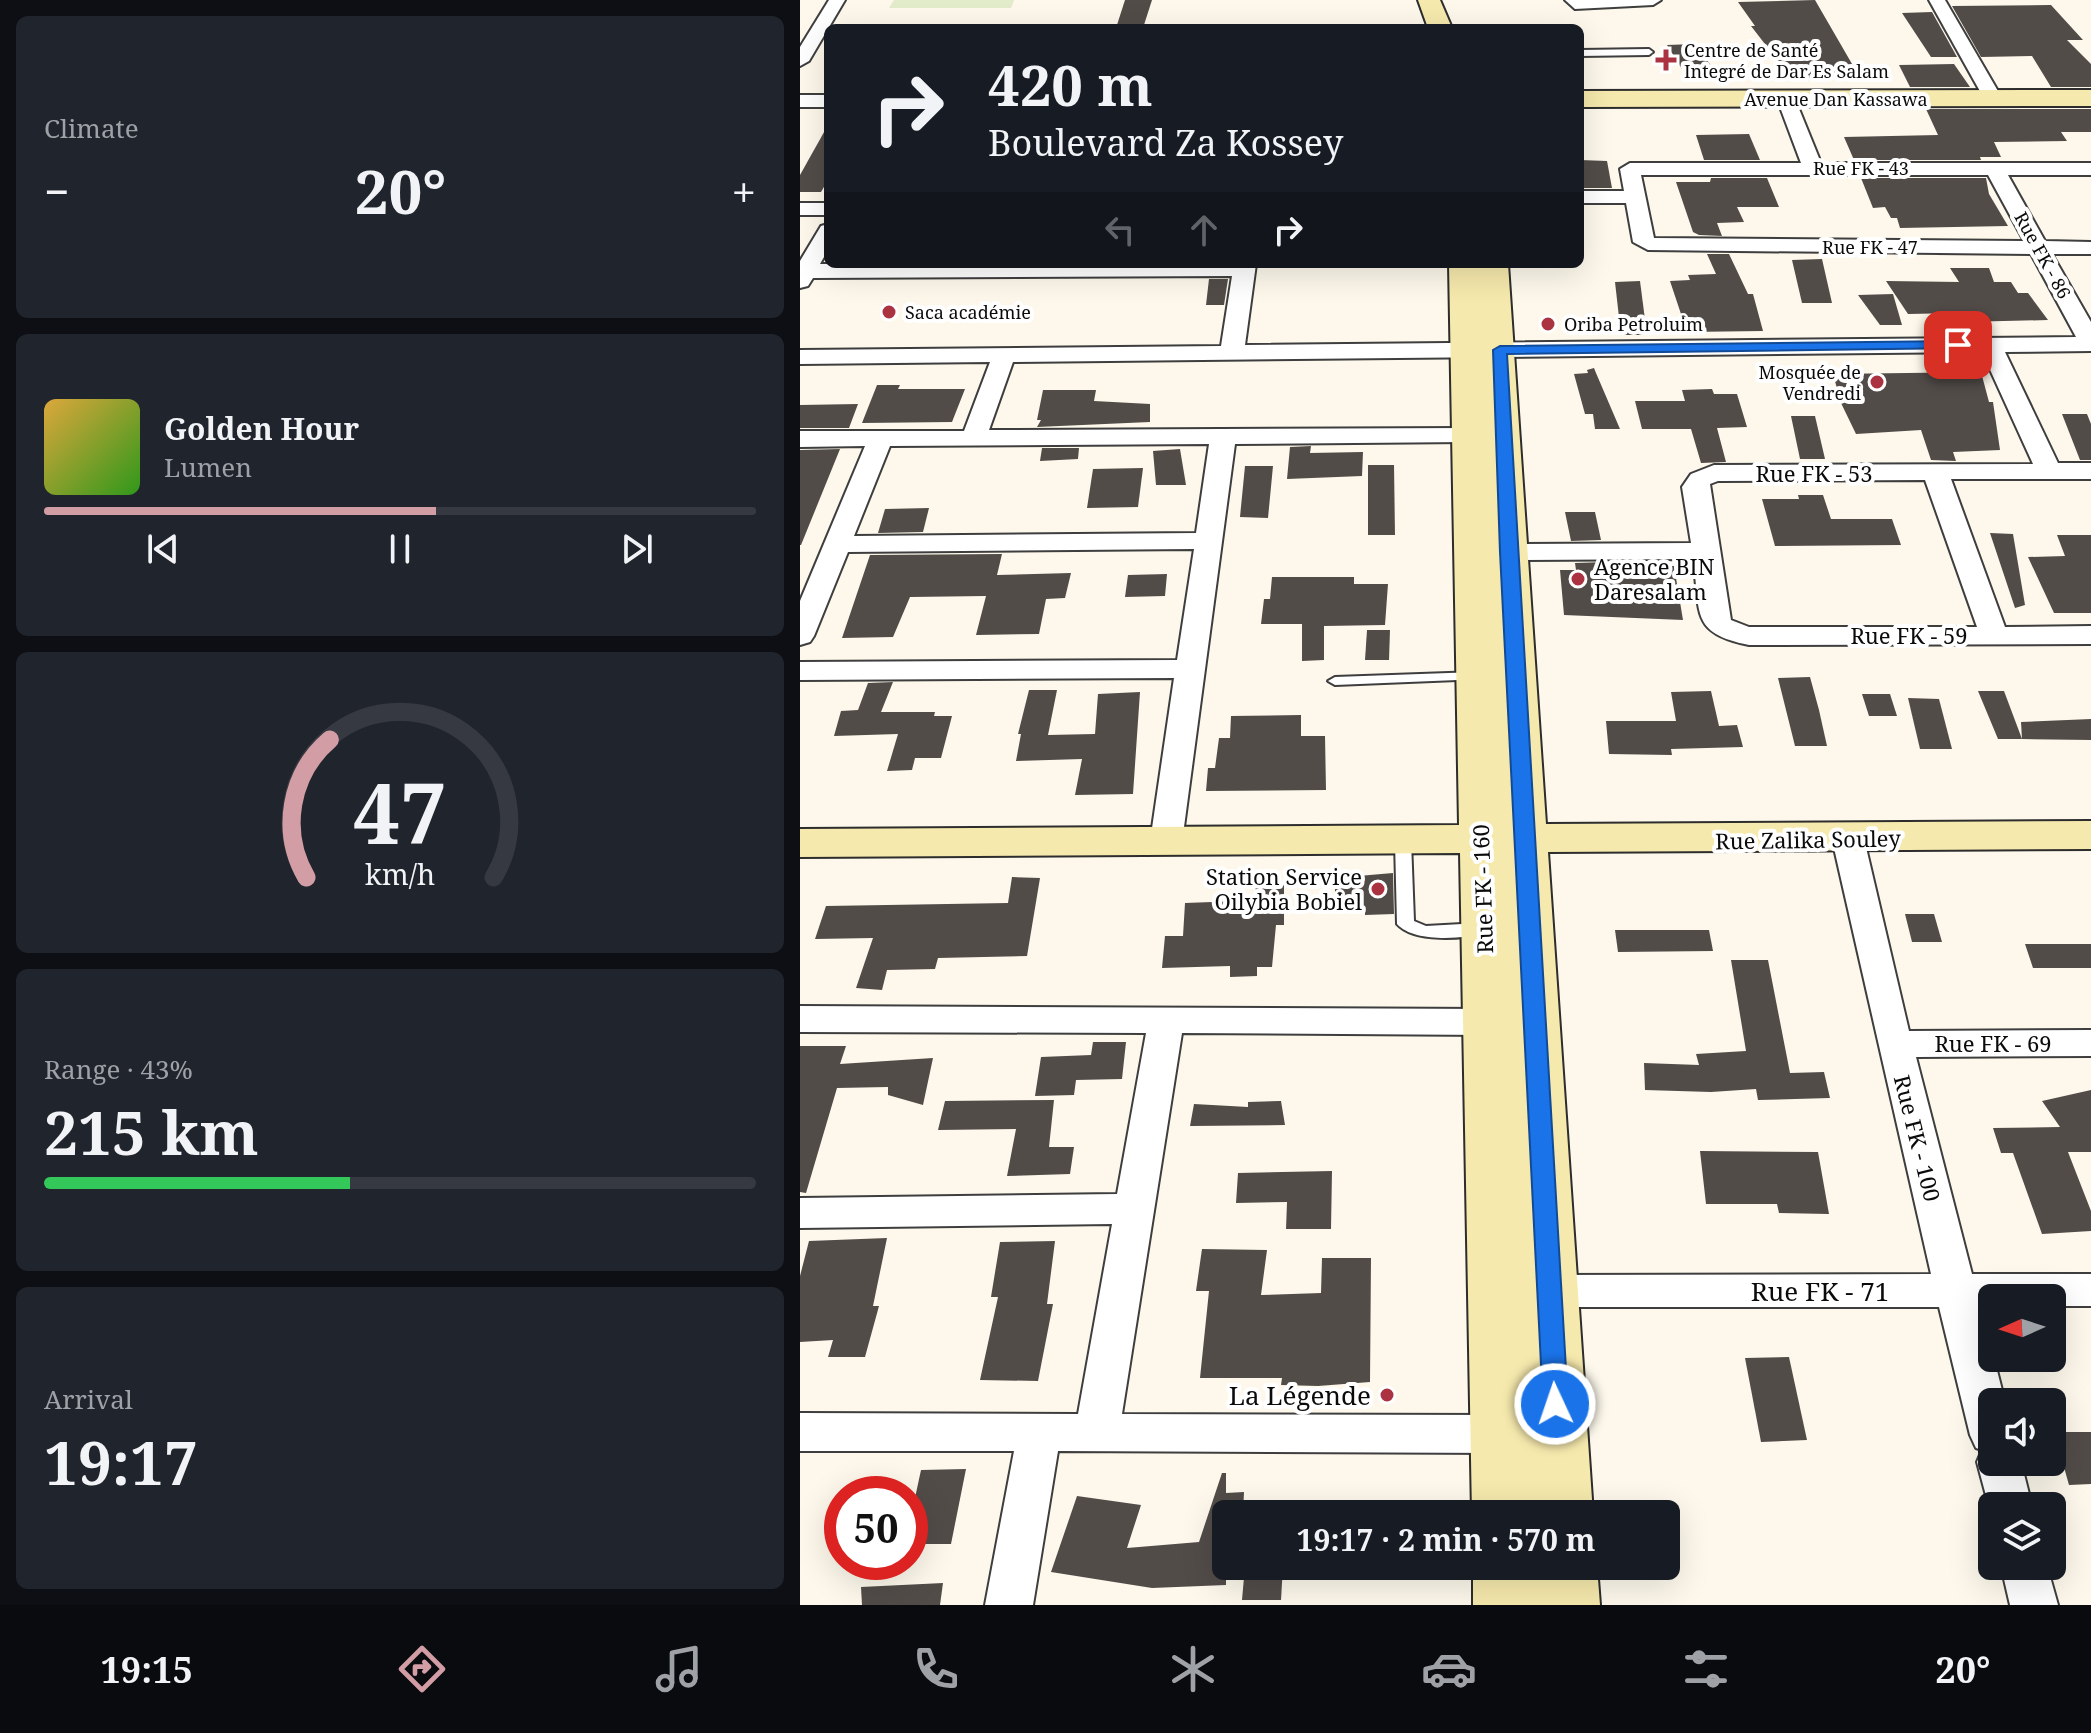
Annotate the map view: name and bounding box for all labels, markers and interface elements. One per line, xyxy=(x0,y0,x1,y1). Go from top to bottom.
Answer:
place label: Centre de Santé Integré de Dar Es Salam xyxy=(1684,38,1889,83)
text: 420 m xyxy=(988,46,1153,122)
marker: Centre de Santé Integré de Dar Es Salam xyxy=(1655,49,1677,71)
icon: right xyxy=(856,56,960,160)
street label: Avenue Dan Kassawa xyxy=(1744,87,1928,111)
text: Climate xyxy=(44,110,139,146)
text: Boulevard Za Kossey xyxy=(988,118,1343,167)
text: 20° xyxy=(355,150,446,232)
street label: Rue FK - 43 xyxy=(1813,156,1909,180)
text: − xyxy=(44,161,69,221)
text: + xyxy=(731,161,756,221)
street label: Rue FK - 86 xyxy=(2009,207,2077,303)
icon: left xyxy=(1098,208,1142,252)
icon: ahead xyxy=(1182,208,1226,252)
icon: right xyxy=(1266,208,1310,252)
street label: Rue FK - 47 xyxy=(1822,235,1918,259)
place label: Saca académie xyxy=(905,300,1031,324)
marker: Saca académie xyxy=(880,303,898,321)
pin xyxy=(1924,311,1992,379)
place label: Oriba Petroluim xyxy=(1564,312,1703,336)
marker: Oriba Petroluim xyxy=(1539,315,1557,333)
icon: arrive xyxy=(1936,323,1980,367)
place label: Mosquée de Vendredi xyxy=(1759,360,1861,405)
marker: Mosquée de Vendredi xyxy=(1868,373,1886,391)
text: Golden Hour xyxy=(164,408,359,449)
text: Lumen xyxy=(164,449,252,485)
street label: Rue FK - 53 xyxy=(1755,458,1873,488)
icon: previous xyxy=(141,527,185,571)
icon: pause xyxy=(378,527,422,571)
icon: next xyxy=(615,527,659,571)
place label: Agence BIN Daresalam xyxy=(1594,551,1715,606)
marker: Agence BIN Daresalam xyxy=(1569,570,1587,588)
street label: Rue FK - 59 xyxy=(1850,620,1968,650)
text: 47 xyxy=(353,755,447,868)
street label: Rue Zalika Souley xyxy=(1715,822,1902,856)
street label: Rue FK - 160 xyxy=(1465,824,1499,954)
text: km/h xyxy=(365,855,435,894)
place label: Station Service Oilybia Bobiel xyxy=(1206,861,1362,916)
marker: Station Service Oilybia Bobiel xyxy=(1369,880,1387,898)
street label: Rue FK - 69 xyxy=(1934,1028,2052,1058)
text: Range · 43% xyxy=(44,1051,193,1087)
street label: Rue FK - 100 xyxy=(1888,1072,1948,1204)
text: 215 km xyxy=(44,1091,259,1173)
street label: Rue FK - 71 xyxy=(1751,1273,1889,1309)
north arrow xyxy=(1978,1284,2066,1372)
map controls xyxy=(1978,1284,2066,1580)
position arrow xyxy=(1513,1362,1597,1446)
place label: La Légende xyxy=(1229,1377,1371,1413)
text: Arrival xyxy=(44,1381,133,1417)
marker: La Légende xyxy=(1378,1386,1396,1404)
button: sound xyxy=(1978,1388,2066,1476)
text: 19:17 xyxy=(44,1421,198,1503)
speed limit sign: 50 xyxy=(824,1476,928,1580)
button: layers xyxy=(1978,1492,2066,1580)
text: 19:17 · 2 min · 570 m xyxy=(1297,1519,1595,1560)
icon: directions xyxy=(394,1641,450,1697)
icon: music xyxy=(651,1641,707,1697)
icon: phone xyxy=(908,1641,964,1697)
icon: climate xyxy=(1165,1641,1221,1697)
icon: car xyxy=(1421,1641,1477,1697)
icon: filters xyxy=(1678,1641,1734,1697)
text: 19:15 xyxy=(100,1645,193,1694)
text: 20° xyxy=(1935,1645,1990,1694)

